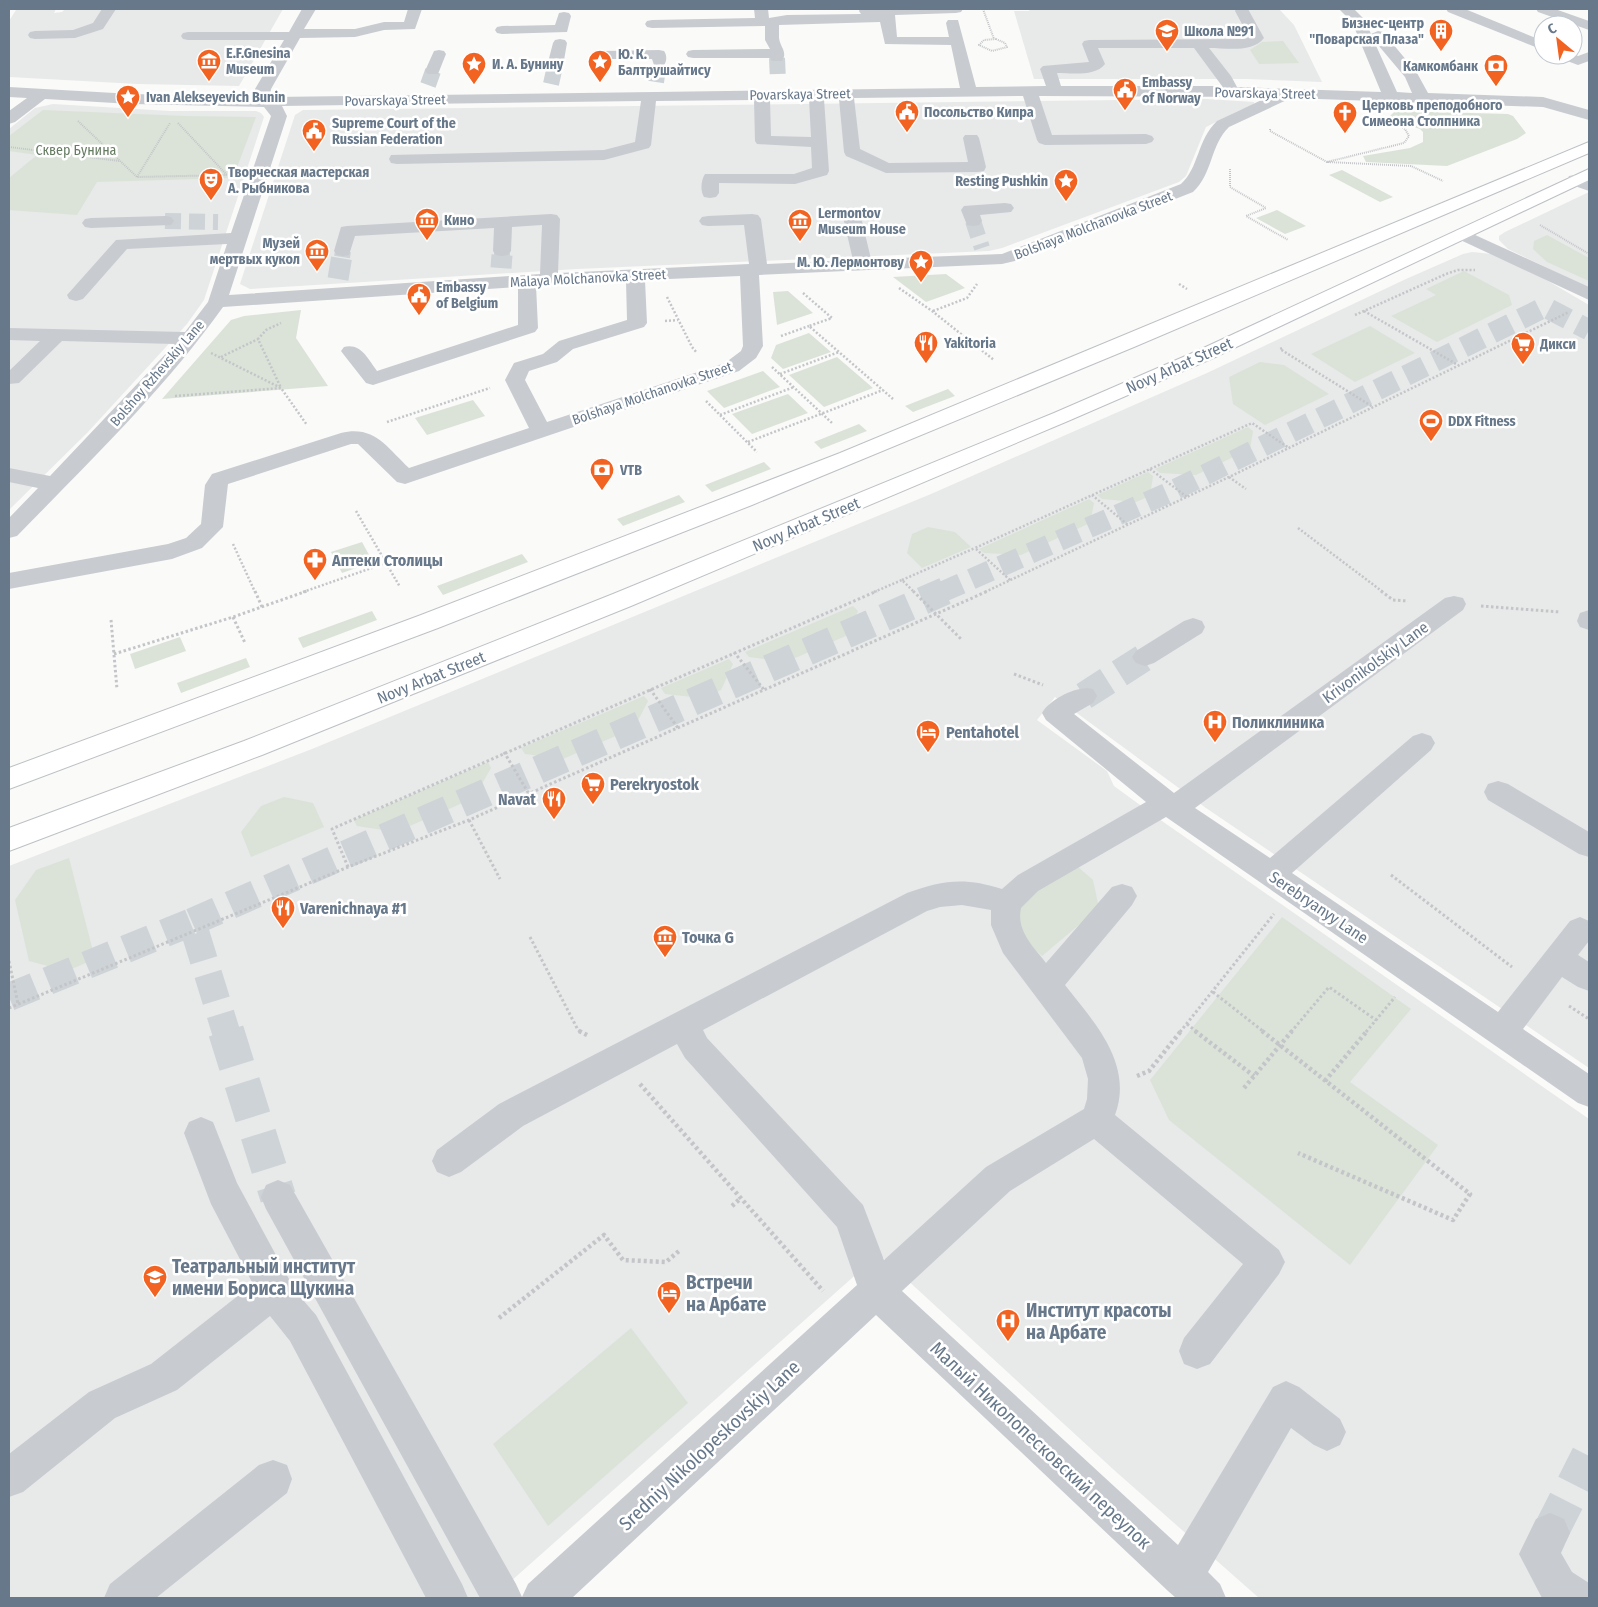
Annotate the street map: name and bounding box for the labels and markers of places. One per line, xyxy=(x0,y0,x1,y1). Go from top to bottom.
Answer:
place label: Бизнес-центр "Поварская Плаза" xyxy=(1309,15,1424,48)
school or university icon: Школа №91 xyxy=(1154,18,1180,52)
building icon: Бизнес-центр "Поварская Плаза" xyxy=(1428,18,1454,52)
place label: Школа №91 xyxy=(1184,23,1254,40)
place label: E.F.Gnesina Museum xyxy=(226,45,291,78)
place label: Ю. К. Балтрушайтису xyxy=(618,46,711,79)
museum icon: E.F.Gnesina Museum xyxy=(196,48,222,82)
place icon: Ю. К. Балтрушайтису xyxy=(587,49,613,83)
place icon: И. А. Бунину xyxy=(461,51,487,85)
bank icon: Камкомбанк xyxy=(1483,53,1509,87)
place label: И. А. Бунину xyxy=(492,56,564,73)
place label: Камкомбанк xyxy=(1403,58,1479,75)
place label: Embassy of Norway xyxy=(1142,74,1201,107)
public building icon: Embassy of Norway xyxy=(1112,77,1138,111)
place icon: Ivan Alekseyevich Bunin xyxy=(115,84,141,118)
place label: Ivan Alekseyevich Bunin xyxy=(146,89,285,106)
place label: Церковь преподобного Симеона Столпника xyxy=(1362,97,1503,130)
public building icon: Посольство Кипра xyxy=(894,99,920,133)
church icon: Церковь преподобного Симеона Столпника xyxy=(1332,100,1358,134)
place label: Посольство Кипра xyxy=(924,104,1034,121)
place label: Supreme Court of the Russian Federation xyxy=(332,115,456,148)
public building icon: Supreme Court of the Russian Federation xyxy=(301,118,327,152)
place label: Творческая мастерская А. Рыбникова xyxy=(227,164,369,197)
theatre icon: Творческая мастерская А. Рыбникова xyxy=(198,167,224,201)
place icon: Resting Pushkin xyxy=(1053,168,1079,202)
place label: Resting Pushkin xyxy=(955,173,1048,190)
place label: Lermontov Museum House xyxy=(818,205,906,238)
museum icon: Кино xyxy=(414,207,440,241)
museum icon: Lermontov Museum House xyxy=(787,208,813,242)
place label: Кино xyxy=(444,212,475,229)
place label: Музей мертвых кукол xyxy=(210,235,300,268)
museum icon: Музей мертвых кукол xyxy=(304,238,330,272)
place icon: М. Ю. Лермонтову xyxy=(908,249,934,283)
place label: М. Ю. Лермонтову xyxy=(797,254,904,271)
place label: Embassy of Belgium xyxy=(436,279,499,312)
public building icon: Embassy of Belgium xyxy=(406,282,432,316)
restaurant icon: Yakitoria xyxy=(913,330,939,364)
supermarket icon: Дикси xyxy=(1510,331,1536,365)
place label: Yakitoria xyxy=(943,335,996,352)
place label: Дикси xyxy=(1539,336,1576,353)
sports icon: DDX Fitness xyxy=(1418,408,1444,442)
place label: DDX Fitness xyxy=(1448,413,1516,430)
bank icon: VTB xyxy=(589,457,615,491)
place label: VTB xyxy=(619,462,642,479)
pharmacy icon: Аптеки Столицы xyxy=(302,547,328,581)
place label: Аптеки Столицы xyxy=(331,551,443,570)
hospital icon: Поликлиника xyxy=(1202,709,1228,743)
place label: Поликлиника xyxy=(1232,713,1324,732)
hotel icon: Pentahotel xyxy=(915,719,941,753)
place label: Pentahotel xyxy=(946,723,1020,742)
supermarket icon: Perekryostok xyxy=(580,771,606,805)
place label: Perekryostok xyxy=(610,775,700,794)
restaurant icon: Navat xyxy=(541,786,567,820)
place label: Navat xyxy=(498,790,536,809)
restaurant icon: Varenichnaya #1 xyxy=(270,895,296,929)
place label: Varenichnaya #1 xyxy=(299,899,407,918)
museum icon: Точка G xyxy=(652,924,678,958)
place label: Точка G xyxy=(682,928,734,947)
place label: Театральный институт имени Бориса Щукина xyxy=(172,1255,356,1300)
school or university icon: Театральный институт имени Бориса Щукина xyxy=(142,1264,168,1298)
place label: Встречи на Арбате xyxy=(686,1271,767,1316)
hotel icon: Встречи на Арбате xyxy=(656,1280,682,1314)
place label: Институт красоты на Арбате xyxy=(1026,1299,1172,1344)
hospital icon: Институт красоты на Арбате xyxy=(995,1308,1021,1342)

